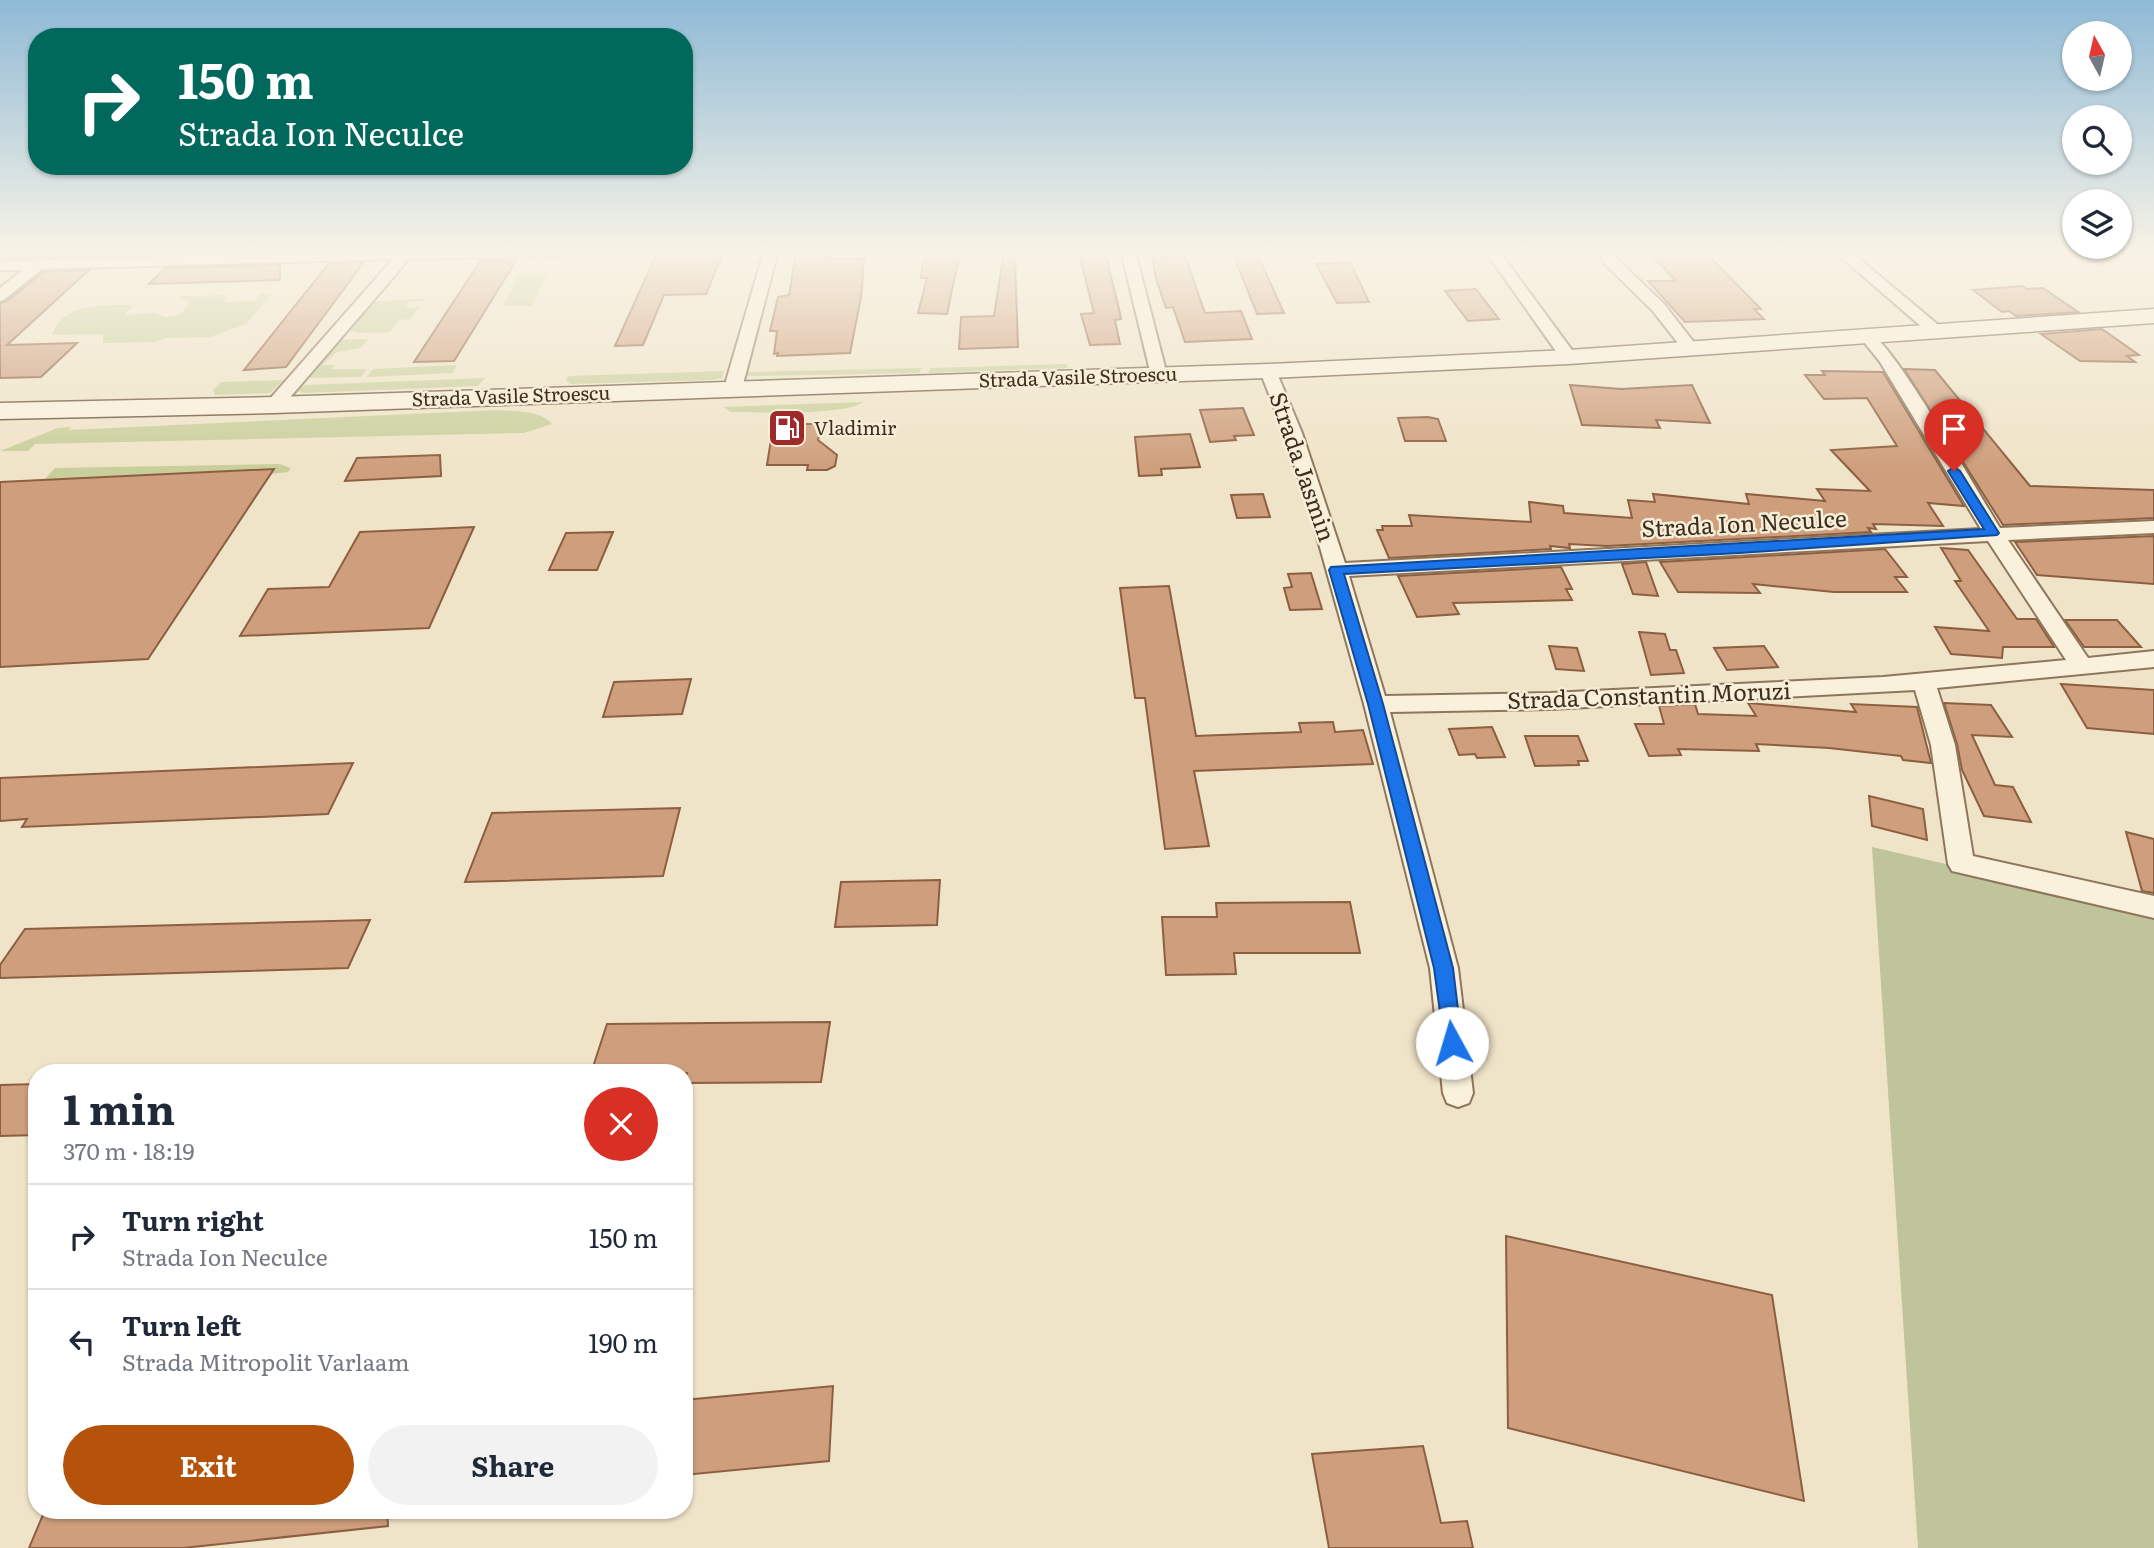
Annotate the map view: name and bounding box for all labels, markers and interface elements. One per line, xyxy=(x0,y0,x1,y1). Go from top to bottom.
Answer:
north arrow xyxy=(2062,21,2132,91)
map controls xyxy=(2062,21,2132,259)
text: 150 m xyxy=(178,41,314,114)
icon: right xyxy=(63,56,154,147)
button: search xyxy=(2062,105,2132,175)
text: Strada Ion Neculce xyxy=(178,108,464,156)
button: layers xyxy=(2062,189,2132,259)
street label: Strada Vasile Stroescu xyxy=(978,359,1178,393)
street label: Strada Vasile Stroescu xyxy=(411,378,611,412)
street label: Strada Jasmin xyxy=(1262,387,1345,546)
pin xyxy=(1924,399,1984,471)
fuel station icon: Vladimir xyxy=(766,407,808,449)
icon: arrive xyxy=(1935,410,1973,448)
place label: Vladimir xyxy=(814,413,896,441)
street label: Strada Ion Neculce xyxy=(1640,500,1848,544)
street label: Strada Constantin Moruzi xyxy=(1507,672,1792,716)
position arrow xyxy=(1415,1006,1489,1080)
text: 1 min xyxy=(63,1076,175,1138)
button: close xyxy=(584,1087,658,1161)
text: 370 m · 18:19 xyxy=(63,1133,195,1167)
text: Turn right xyxy=(122,1200,264,1239)
text: 150 m xyxy=(589,1217,658,1256)
icon: right xyxy=(63,1218,101,1256)
text: Strada Ion Neculce xyxy=(122,1239,328,1273)
text: Turn left xyxy=(122,1305,241,1344)
text: 190 m xyxy=(588,1322,658,1361)
icon: left xyxy=(63,1323,101,1361)
text: Strada Mitropolit Varlaam xyxy=(122,1344,410,1378)
button: Exit xyxy=(63,1425,354,1505)
button: Share xyxy=(368,1425,658,1505)

